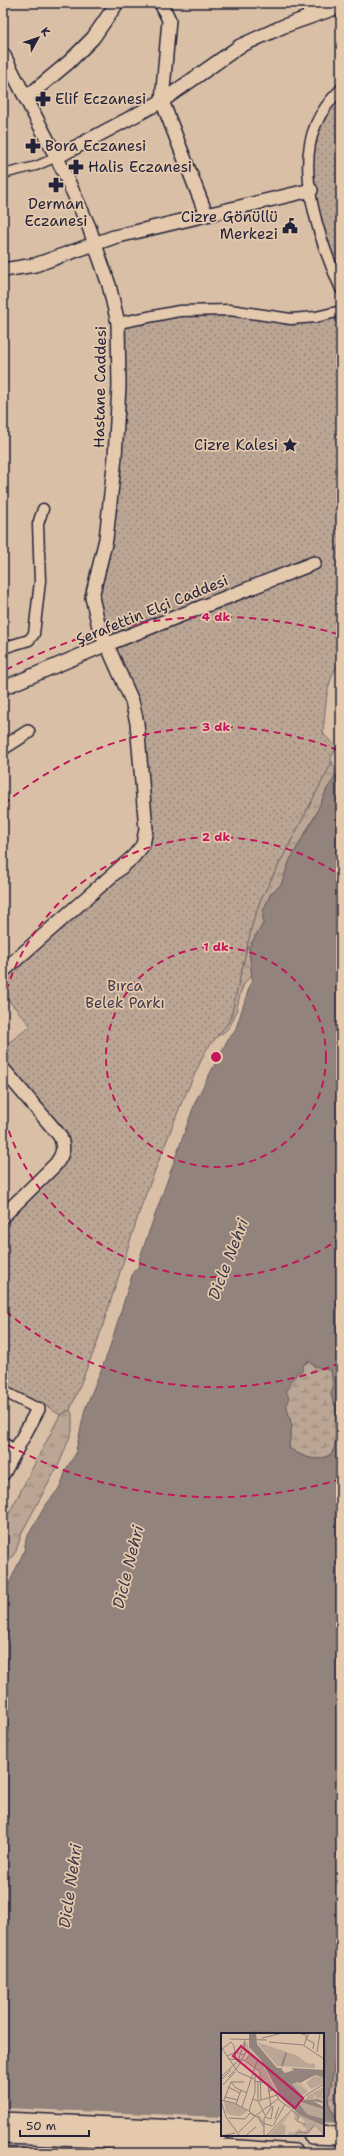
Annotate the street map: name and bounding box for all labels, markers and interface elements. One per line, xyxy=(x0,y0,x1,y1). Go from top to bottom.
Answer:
north arrow xyxy=(18,18,58,58)
text: K xyxy=(37,24,54,40)
place label: Elif Eczanesi xyxy=(55,89,146,109)
pharmacy icon: Elif Eczanesi xyxy=(34,90,52,108)
place label: Bora Eczanesi xyxy=(45,136,146,156)
pharmacy icon: Bora Eczanesi xyxy=(24,137,42,155)
place label: Halis Eczanesi xyxy=(88,157,192,177)
pharmacy icon: Halis Eczanesi xyxy=(67,158,85,176)
pharmacy icon: Derman Eczanesi xyxy=(47,176,65,194)
place label: Derman Eczanesi xyxy=(24,194,88,231)
place label: Cizre Gönüllü Merkezi xyxy=(181,207,278,244)
public building icon: Cizre Gönüllü Merkezi xyxy=(281,217,299,235)
street label: Hastane Caddesi xyxy=(89,326,111,448)
place label: Cizre Kalesi xyxy=(194,435,278,455)
place icon: Cizre Kalesi xyxy=(281,436,299,454)
street label: Şerafettin Elçi Caddesi xyxy=(73,570,231,650)
text: 4 dk xyxy=(202,609,230,625)
text: 3 dk xyxy=(202,719,230,735)
text: 2 dk xyxy=(202,829,230,845)
text: 1 dk xyxy=(203,939,229,955)
park label: Bırca Belek Parkı xyxy=(85,976,165,1013)
centre of rings xyxy=(209,1050,223,1064)
water label: Dicle Nehri xyxy=(203,1215,253,1302)
water label: Dicle Nehri xyxy=(108,1523,149,1611)
water label: Dicle Nehri xyxy=(54,1842,86,1930)
inset map xyxy=(221,2033,324,2136)
scale bar xyxy=(20,2112,89,2138)
text: 50 m xyxy=(26,2118,56,2134)

